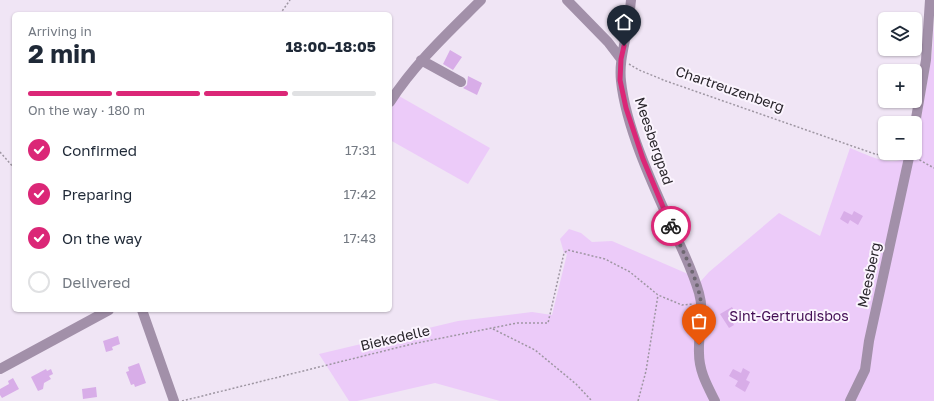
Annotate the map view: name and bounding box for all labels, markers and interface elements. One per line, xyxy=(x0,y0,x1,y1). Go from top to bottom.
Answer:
pin xyxy=(607,5,641,46)
icon: home xyxy=(613,11,635,33)
map controls xyxy=(878,12,922,160)
button: layers xyxy=(878,12,922,56)
text: Arriving in xyxy=(28,23,92,39)
text: 18:00–18:05 xyxy=(285,37,376,55)
text: 2 min xyxy=(28,38,96,69)
street label: Chartreuzenberg xyxy=(674,62,787,115)
button: + xyxy=(878,64,922,108)
street label: Meesbergpad xyxy=(632,95,677,187)
text: On the way · 180 m xyxy=(28,102,145,118)
button: − xyxy=(878,116,922,160)
icon: check xyxy=(28,139,50,161)
text: Confirmed xyxy=(62,141,137,159)
text: 17:31 xyxy=(345,142,376,158)
icon: check xyxy=(28,183,50,205)
text: Preparing xyxy=(62,185,132,203)
text: 17:42 xyxy=(343,186,376,202)
courier xyxy=(651,206,691,246)
icon: bike xyxy=(660,215,682,237)
icon: check xyxy=(28,227,50,249)
text: On the way xyxy=(62,229,142,247)
text: 17:43 xyxy=(343,230,376,246)
street label: Meesberg xyxy=(853,241,884,309)
text: Delivered xyxy=(62,273,130,291)
pin xyxy=(682,304,716,345)
park label: Sint-Gertrudisbos xyxy=(729,307,849,324)
icon: bag xyxy=(688,310,710,332)
street label: Biekedelle xyxy=(359,321,431,354)

